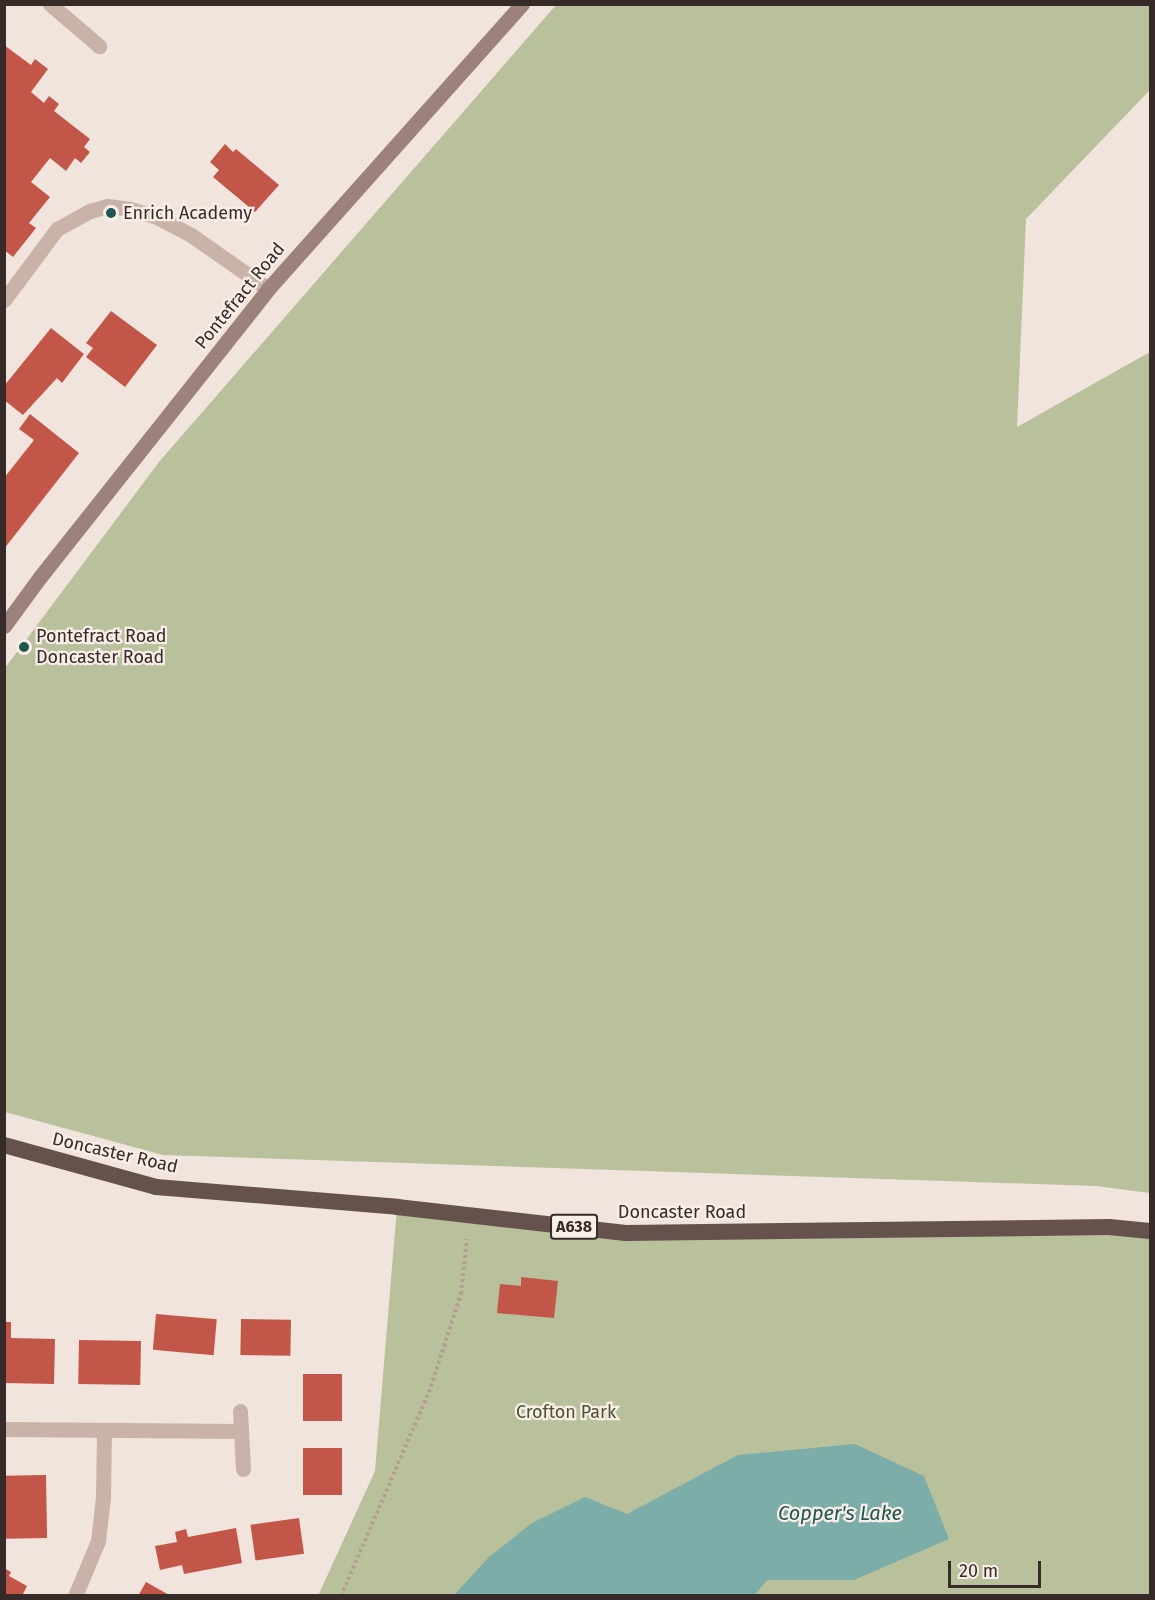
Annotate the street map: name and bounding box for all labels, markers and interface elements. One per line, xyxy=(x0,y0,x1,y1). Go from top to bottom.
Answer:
place label: Enrich Academy xyxy=(123,202,252,224)
marker: Enrich Academy xyxy=(104,206,118,220)
street label: Pontefract Road xyxy=(191,238,289,354)
place label: Pontefract Road Doncaster Road xyxy=(36,626,167,668)
marker: Pontefract Road Doncaster Road xyxy=(17,640,31,654)
street label: Doncaster Road xyxy=(50,1128,180,1178)
street label: Doncaster Road xyxy=(618,1201,746,1223)
road number: A638 xyxy=(550,1214,598,1240)
park label: Crofton Park xyxy=(516,1401,616,1423)
water label: Copper's Lake xyxy=(778,1501,902,1525)
scale bar xyxy=(951,1549,1044,1587)
text: 20 m xyxy=(959,1560,998,1582)

